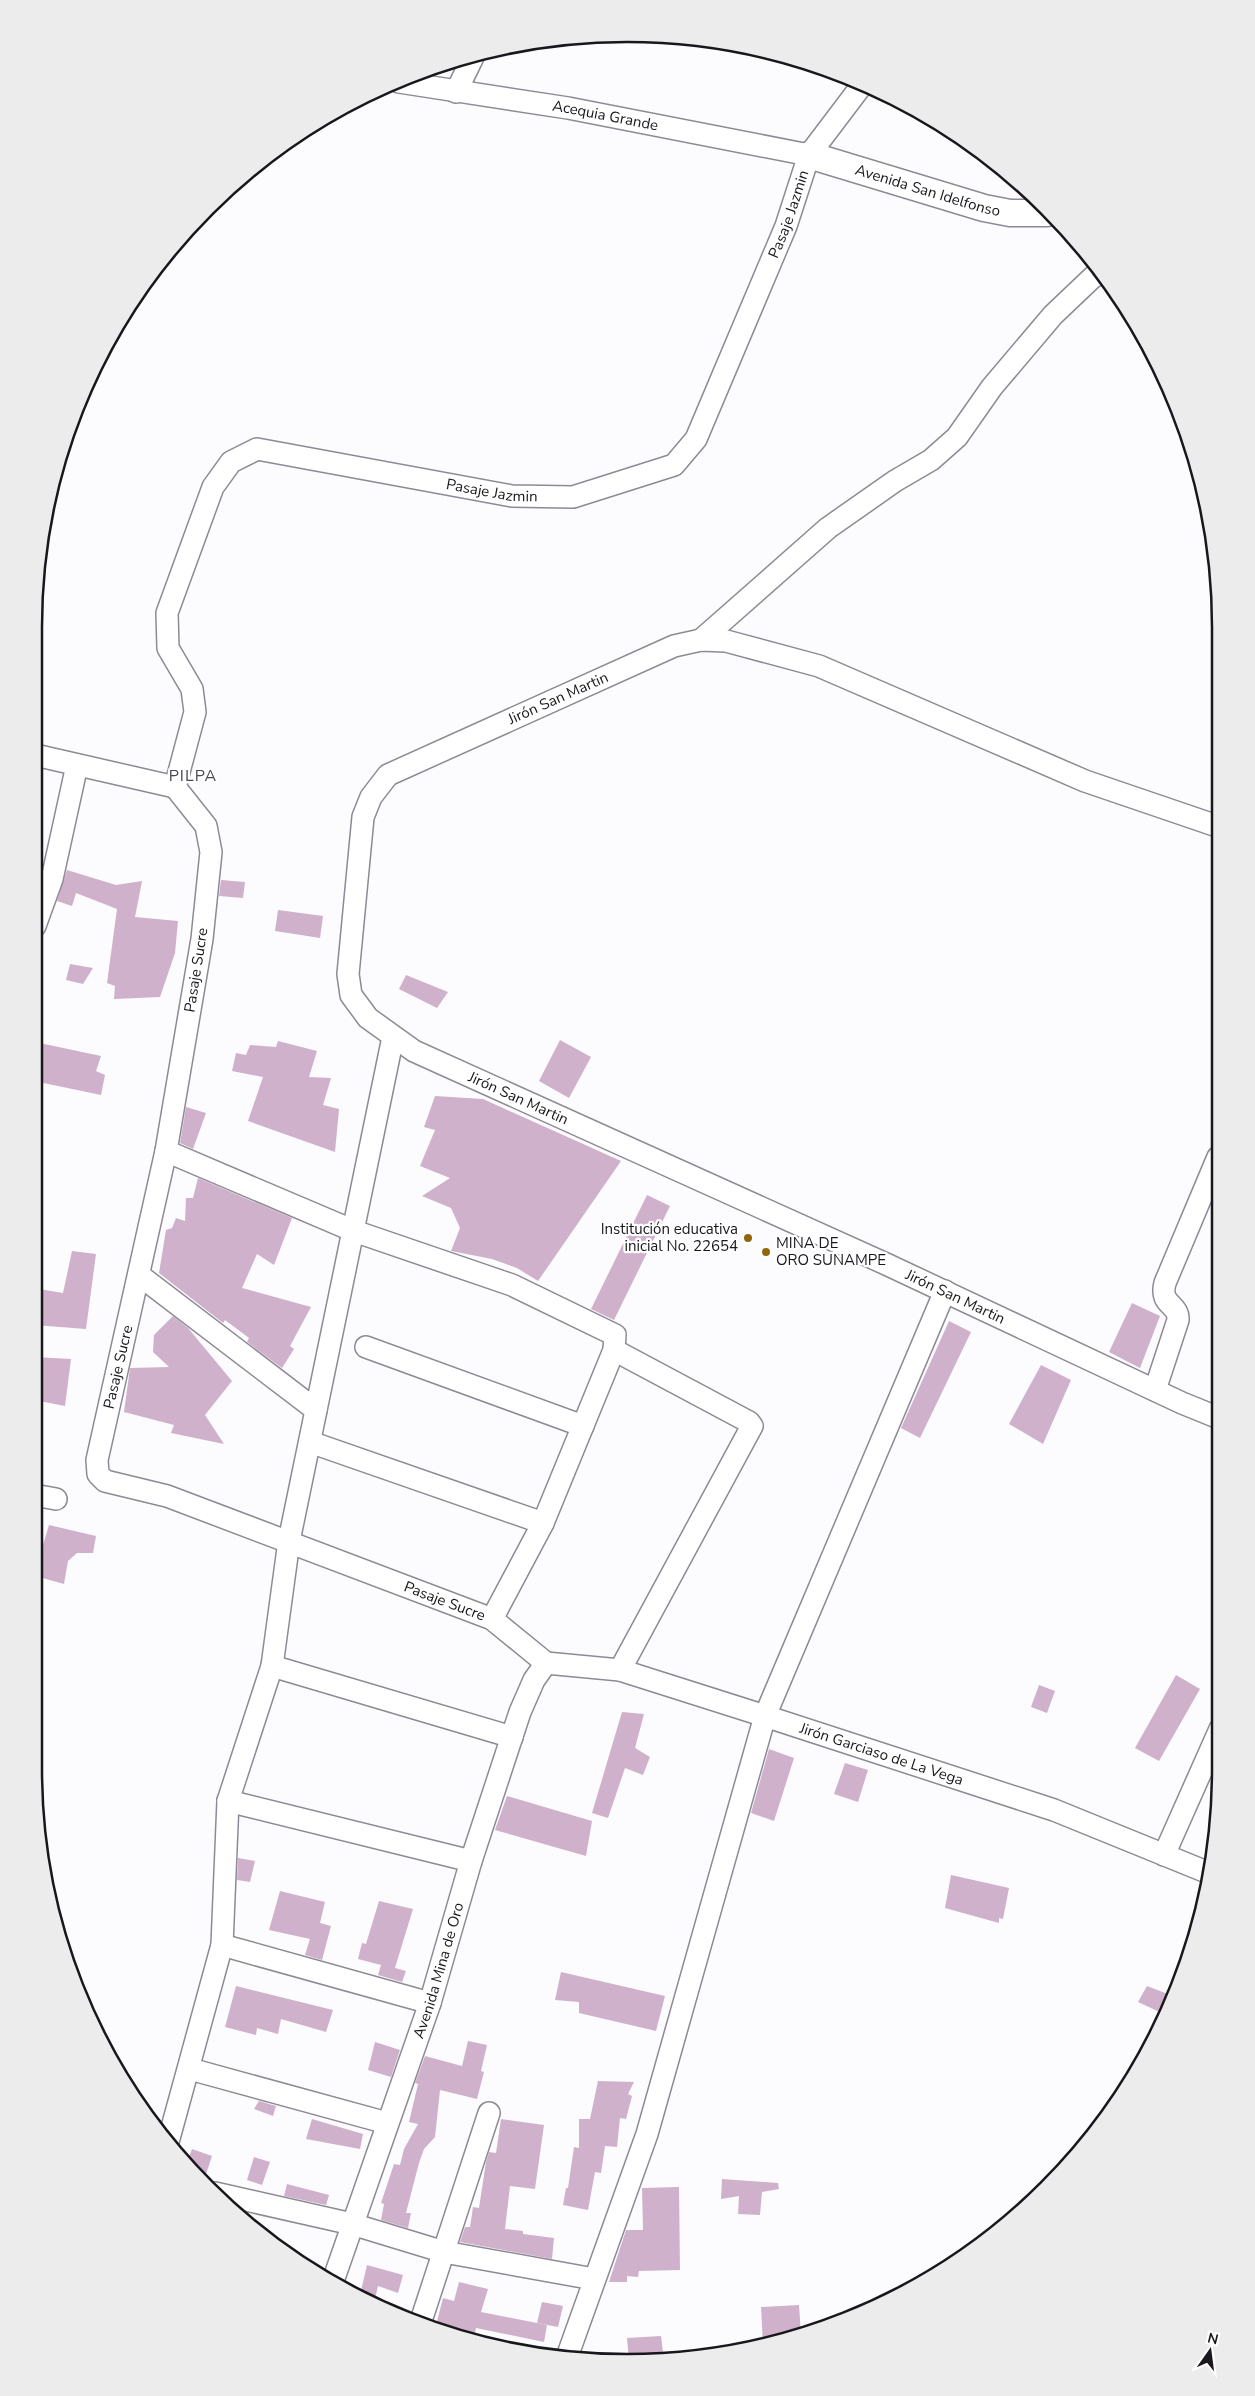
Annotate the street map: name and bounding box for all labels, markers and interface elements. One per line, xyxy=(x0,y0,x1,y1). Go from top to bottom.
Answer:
street label: Acequia Grande xyxy=(551,96,660,135)
street label: Avenida San Idelfonso xyxy=(853,160,1002,221)
street label: Pasaje Jazmin xyxy=(764,167,813,261)
street label: Pasaje Jazmin xyxy=(445,474,538,506)
street label: Jirón San Martin xyxy=(504,667,611,729)
district label: PILPA xyxy=(169,765,217,787)
street label: Pasaje Sucre xyxy=(179,926,213,1014)
street label: Jirón San Martin xyxy=(464,1066,572,1129)
place label: Institución educativa inicial No. 22654 xyxy=(601,1219,738,1256)
marker: Institución educativa inicial No. 22654 xyxy=(742,1232,754,1244)
place label: MINA DE ORO SUNAMPE xyxy=(776,1233,886,1270)
marker: MINA DE ORO SUNAMPE xyxy=(760,1246,772,1258)
street label: Jirón San Martin xyxy=(901,1264,1008,1329)
street label: Pasaje Sucre xyxy=(99,1323,137,1411)
street label: Pasaje Sucre xyxy=(401,1577,488,1626)
street label: Jirón Garciaso de La Vega xyxy=(796,1718,966,1790)
street label: Avenida Mina de Oro xyxy=(408,1900,468,2041)
north arrow xyxy=(1185,2326,1235,2376)
text: N xyxy=(1206,2328,1220,2349)

